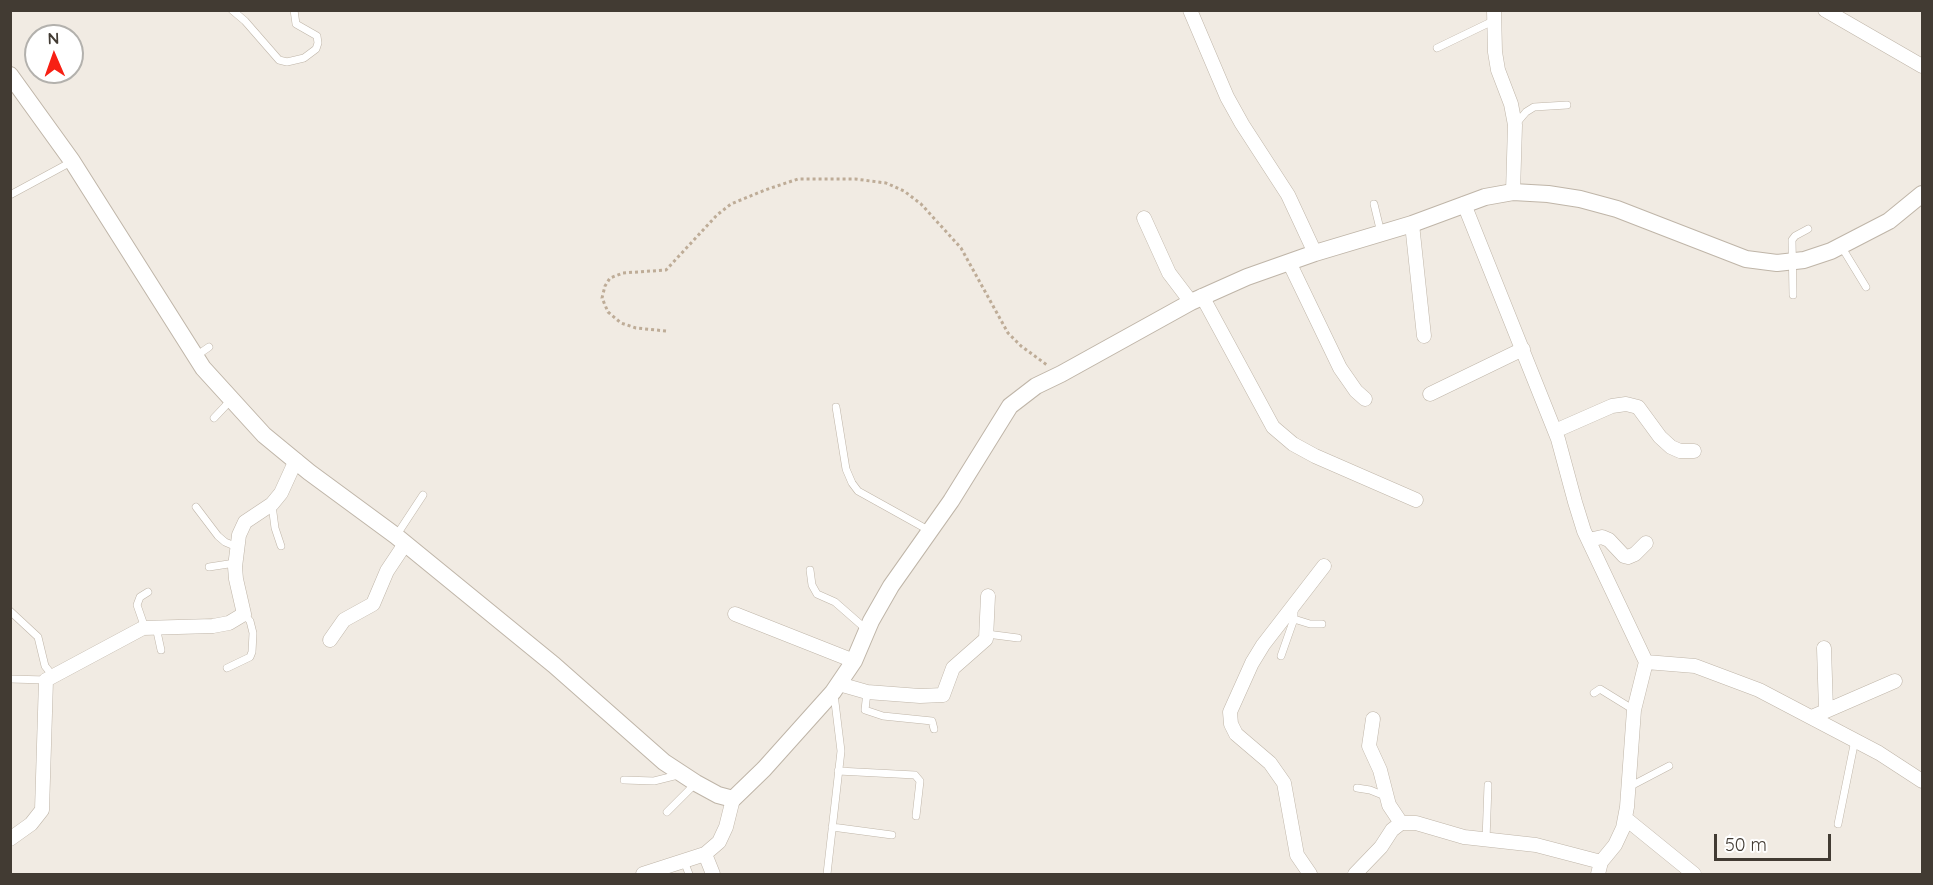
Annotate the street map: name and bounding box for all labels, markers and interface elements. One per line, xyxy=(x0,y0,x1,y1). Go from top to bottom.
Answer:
north arrow xyxy=(24,24,84,84)
text: N xyxy=(47,28,60,48)
scale bar xyxy=(1717,822,1834,860)
text: 50 m xyxy=(1725,833,1767,856)

